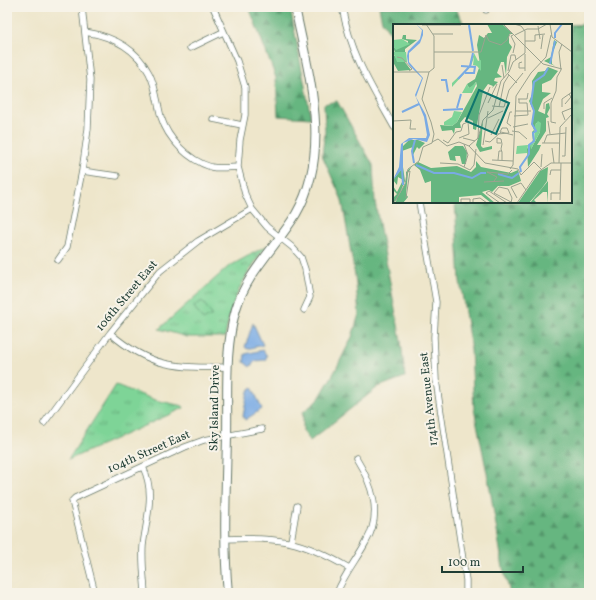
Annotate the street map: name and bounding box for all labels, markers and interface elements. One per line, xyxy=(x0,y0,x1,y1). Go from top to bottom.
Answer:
inset map xyxy=(393,24,572,203)
street label: 106th Street East xyxy=(93,257,161,335)
street label: 174th Avenue East xyxy=(416,351,442,447)
street label: Sky Island Drive xyxy=(206,364,224,451)
street label: 104th Street East xyxy=(105,427,193,477)
scale bar xyxy=(442,548,523,574)
text: 100 m xyxy=(448,555,481,571)

